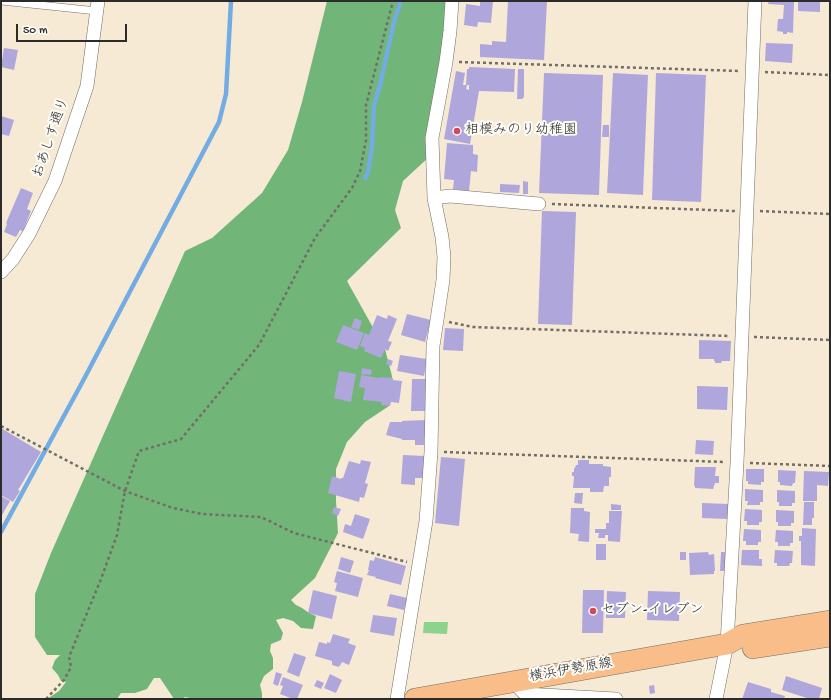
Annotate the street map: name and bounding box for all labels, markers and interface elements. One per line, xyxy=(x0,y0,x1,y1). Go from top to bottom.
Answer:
scale bar xyxy=(18,16,129,42)
text: 50 m xyxy=(23,24,48,38)
street label: おあしす通り xyxy=(30,96,74,180)
place label: 相模みのり幼稚園 xyxy=(465,123,577,139)
marker: 相模みのり幼稚園 xyxy=(452,126,462,136)
place label: セブン-イレブン xyxy=(601,603,703,619)
marker: セブン-イレブン xyxy=(588,606,598,616)
street label: 横浜伊勢原線 xyxy=(528,655,614,687)

